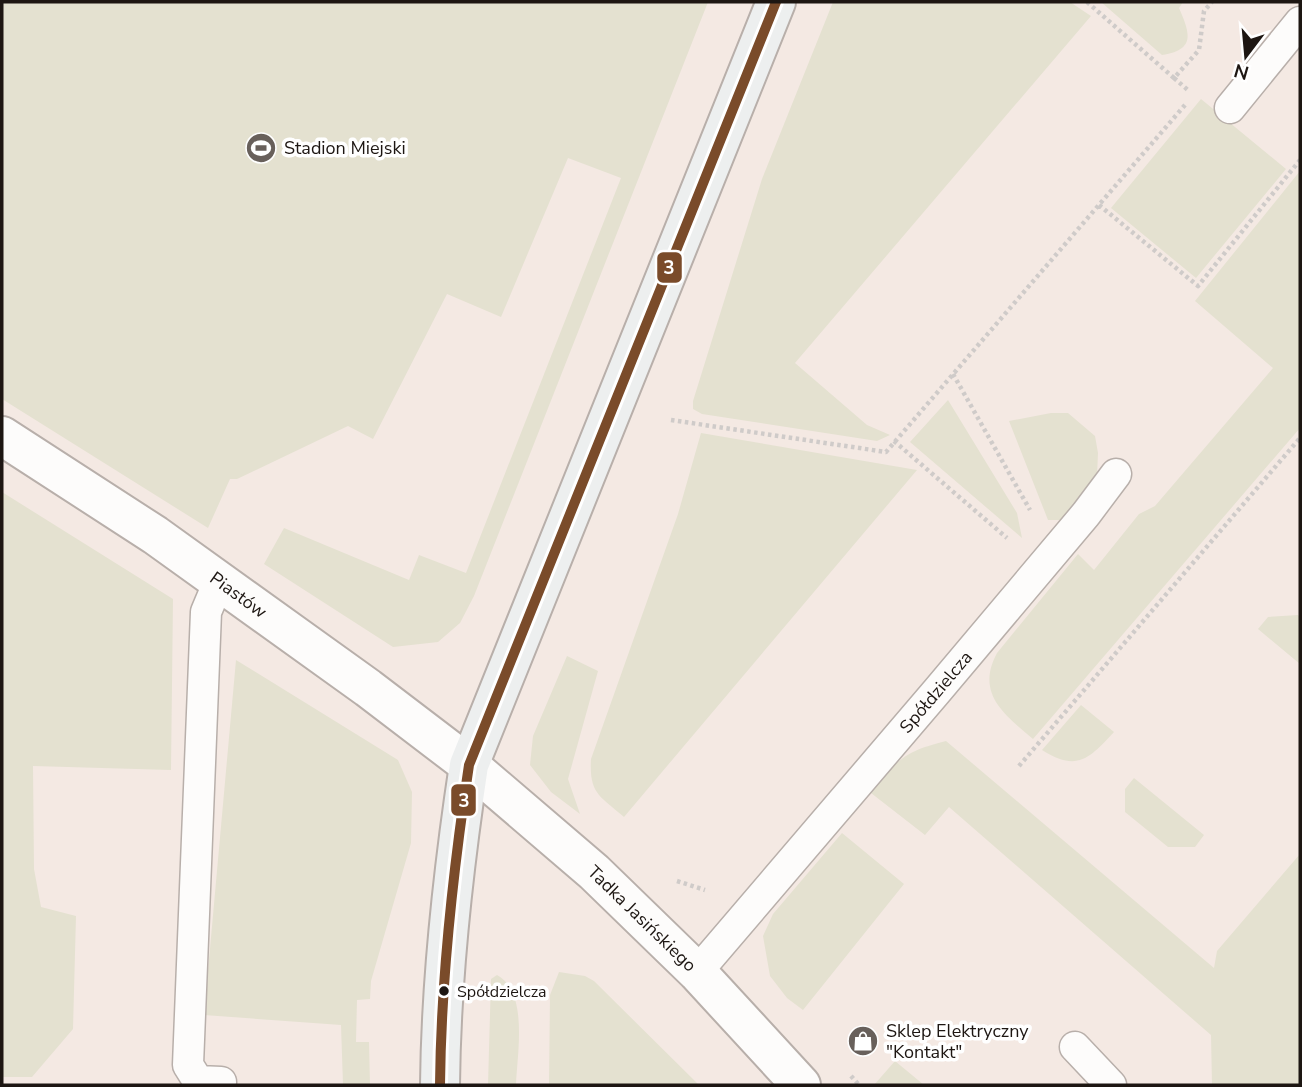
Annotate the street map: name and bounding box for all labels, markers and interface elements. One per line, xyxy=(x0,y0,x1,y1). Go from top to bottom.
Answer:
north arrow xyxy=(1211,21,1281,91)
text: N xyxy=(1231,57,1252,86)
sports icon: Stadion Miejski xyxy=(244,131,278,165)
place label: Stadion Miejski xyxy=(284,136,406,160)
line badge: 3 xyxy=(656,251,683,284)
text: 3 xyxy=(663,255,675,281)
street label: Piastów xyxy=(205,566,272,624)
street label: Spółdzielcza xyxy=(894,646,978,738)
line badge: 3 xyxy=(450,783,477,817)
text: 3 xyxy=(458,788,470,814)
street label: Tadka Jasińskiego xyxy=(582,860,702,977)
place label: Spółdzielcza xyxy=(457,981,547,1003)
marker: Spółdzielcza xyxy=(437,984,451,998)
place label: Sklep Elektryczny "Kontakt" xyxy=(886,1019,1029,1064)
shop icon: Sklep Elektryczny "Kontakt" xyxy=(846,1024,880,1058)

